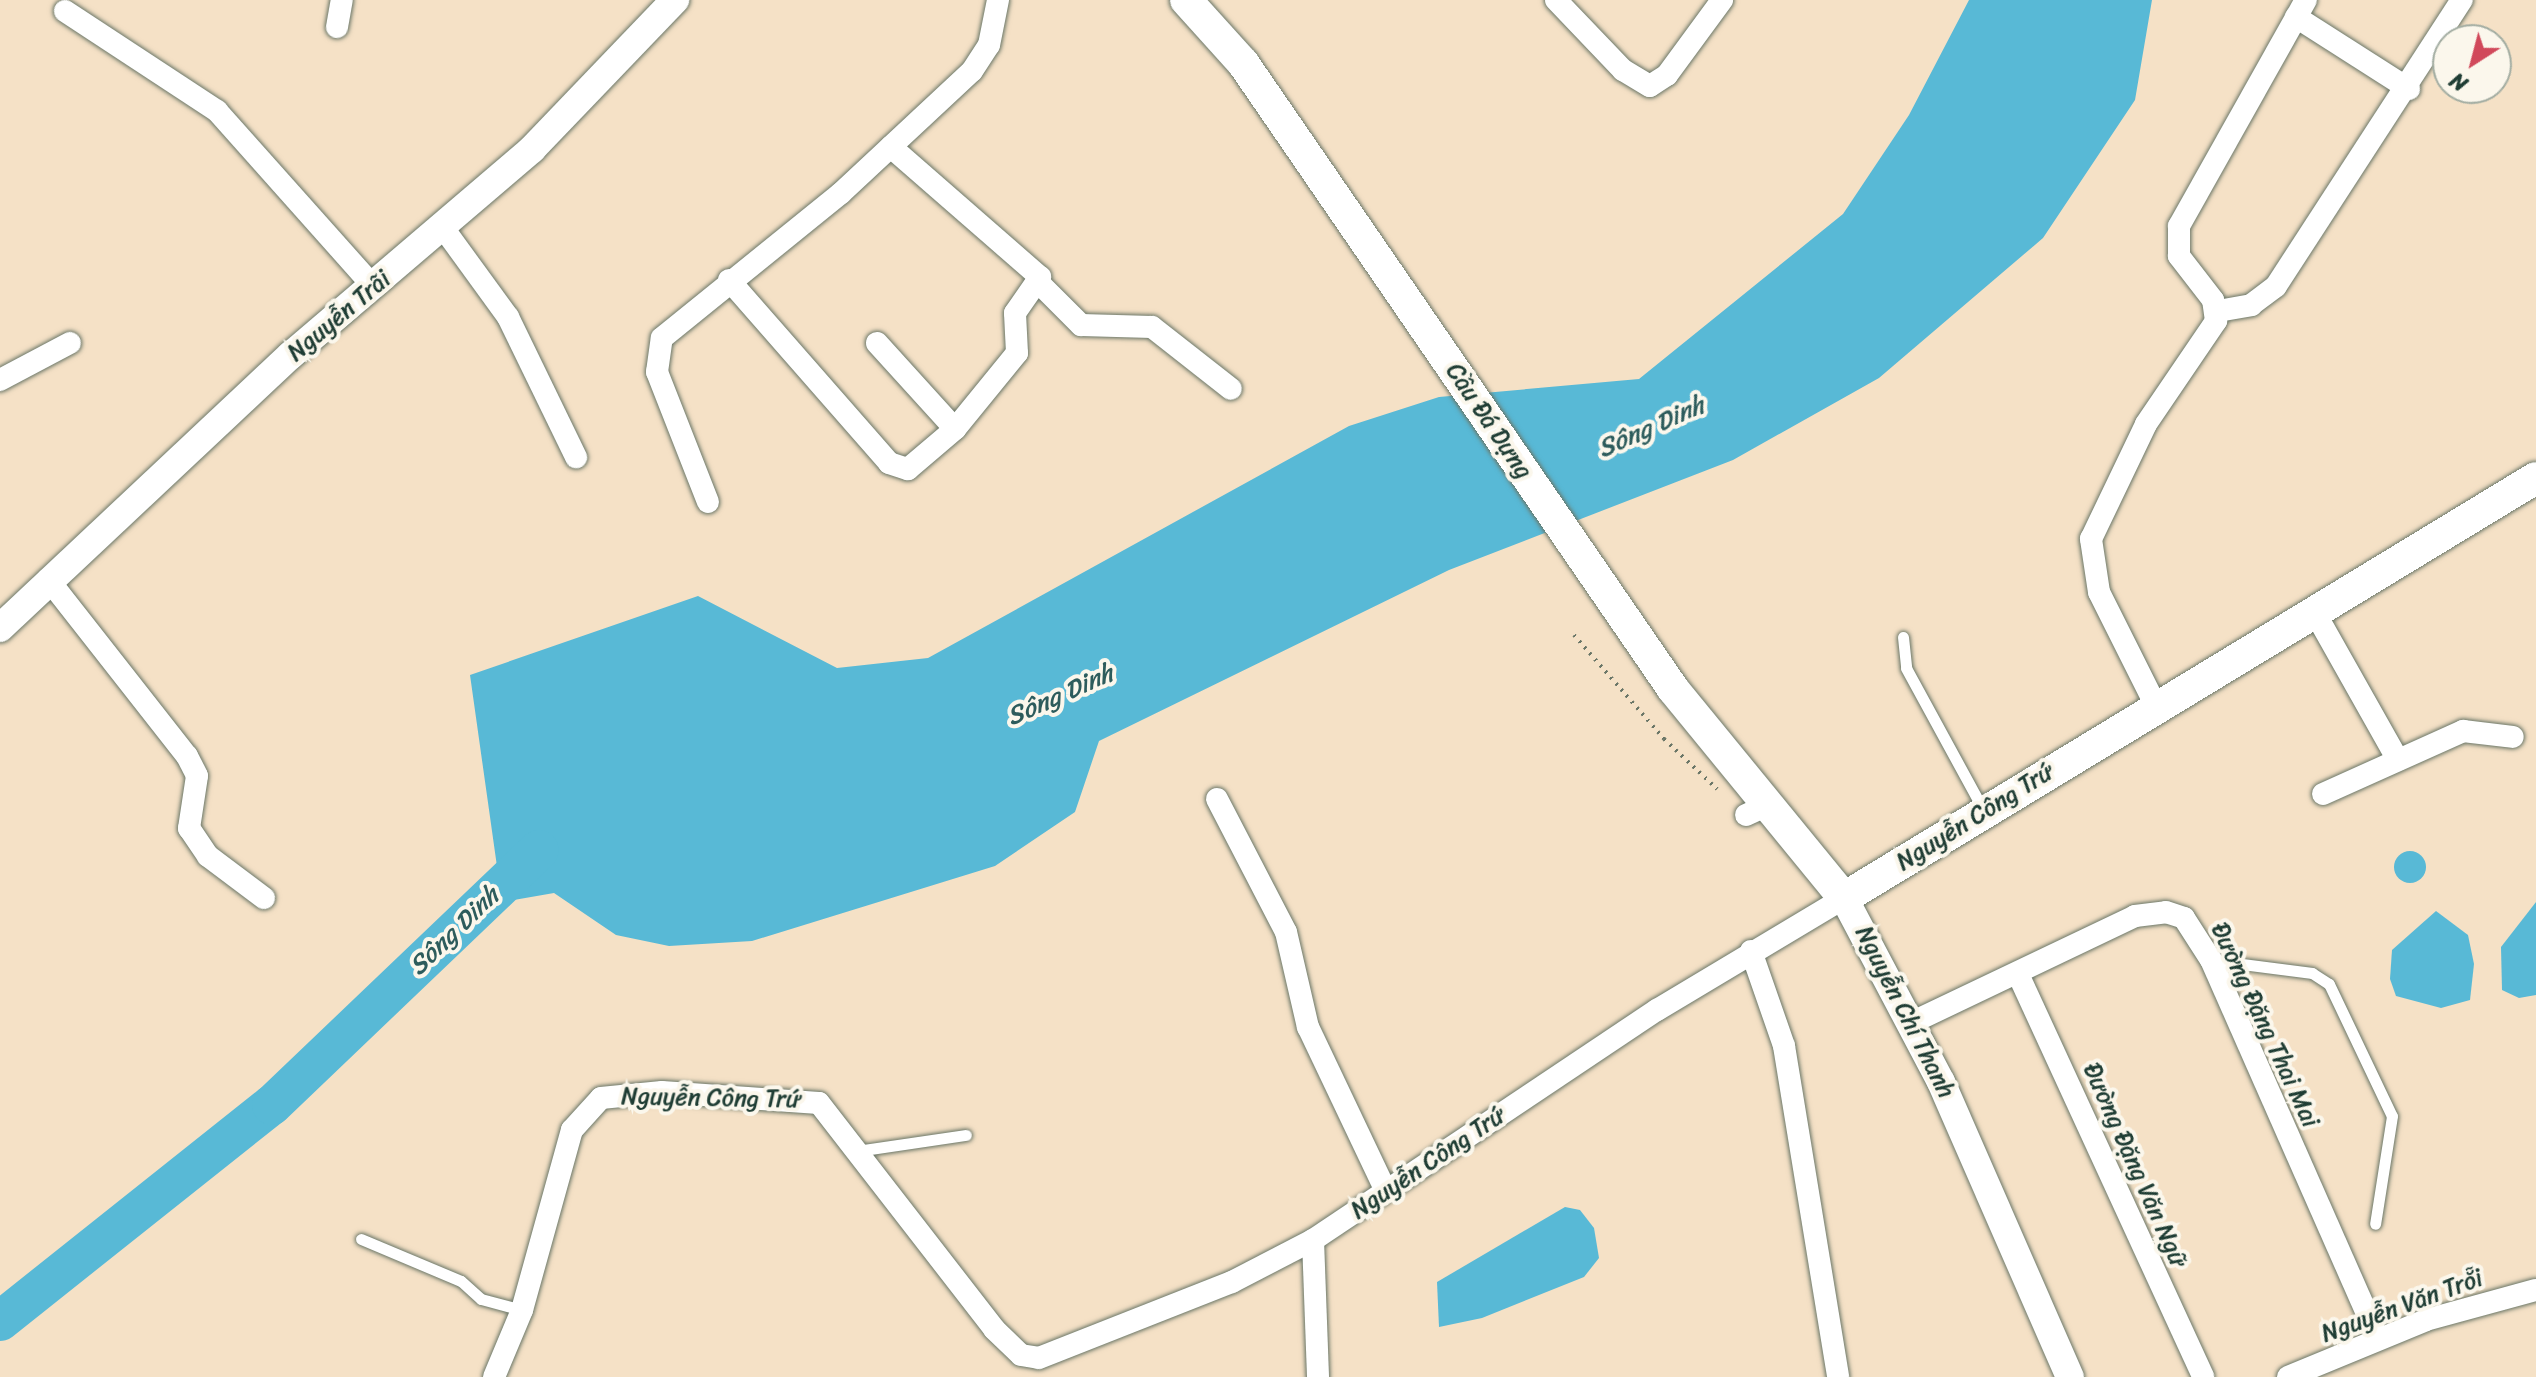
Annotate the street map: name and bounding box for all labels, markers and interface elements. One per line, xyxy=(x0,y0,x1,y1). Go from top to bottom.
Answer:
north arrow xyxy=(2432,24,2512,104)
text: N xyxy=(2441,62,2476,102)
street label: Nguyễn Trãi xyxy=(282,265,396,367)
street label: Cầu Đá Dựng xyxy=(1440,358,1538,484)
water label: Sông Dinh xyxy=(1593,390,1709,464)
water label: Sông Dinh xyxy=(1002,658,1118,732)
street label: Nguyễn Công Trứ xyxy=(1891,757,2059,877)
water label: Sông Dinh xyxy=(402,880,506,982)
street label: Đường Đặng Thai Mai xyxy=(2205,919,2325,1131)
street label: Nguyễn Chí Thanh xyxy=(1849,921,1961,1103)
street label: Đường Đặng Văn Ngữ xyxy=(2077,1059,2193,1271)
street label: Nguyễn Công Trứ xyxy=(621,1082,801,1114)
street label: Nguyễn Công Trứ xyxy=(1345,1101,1511,1225)
street label: Nguyễn Văn Trỗi xyxy=(2318,1264,2486,1348)

